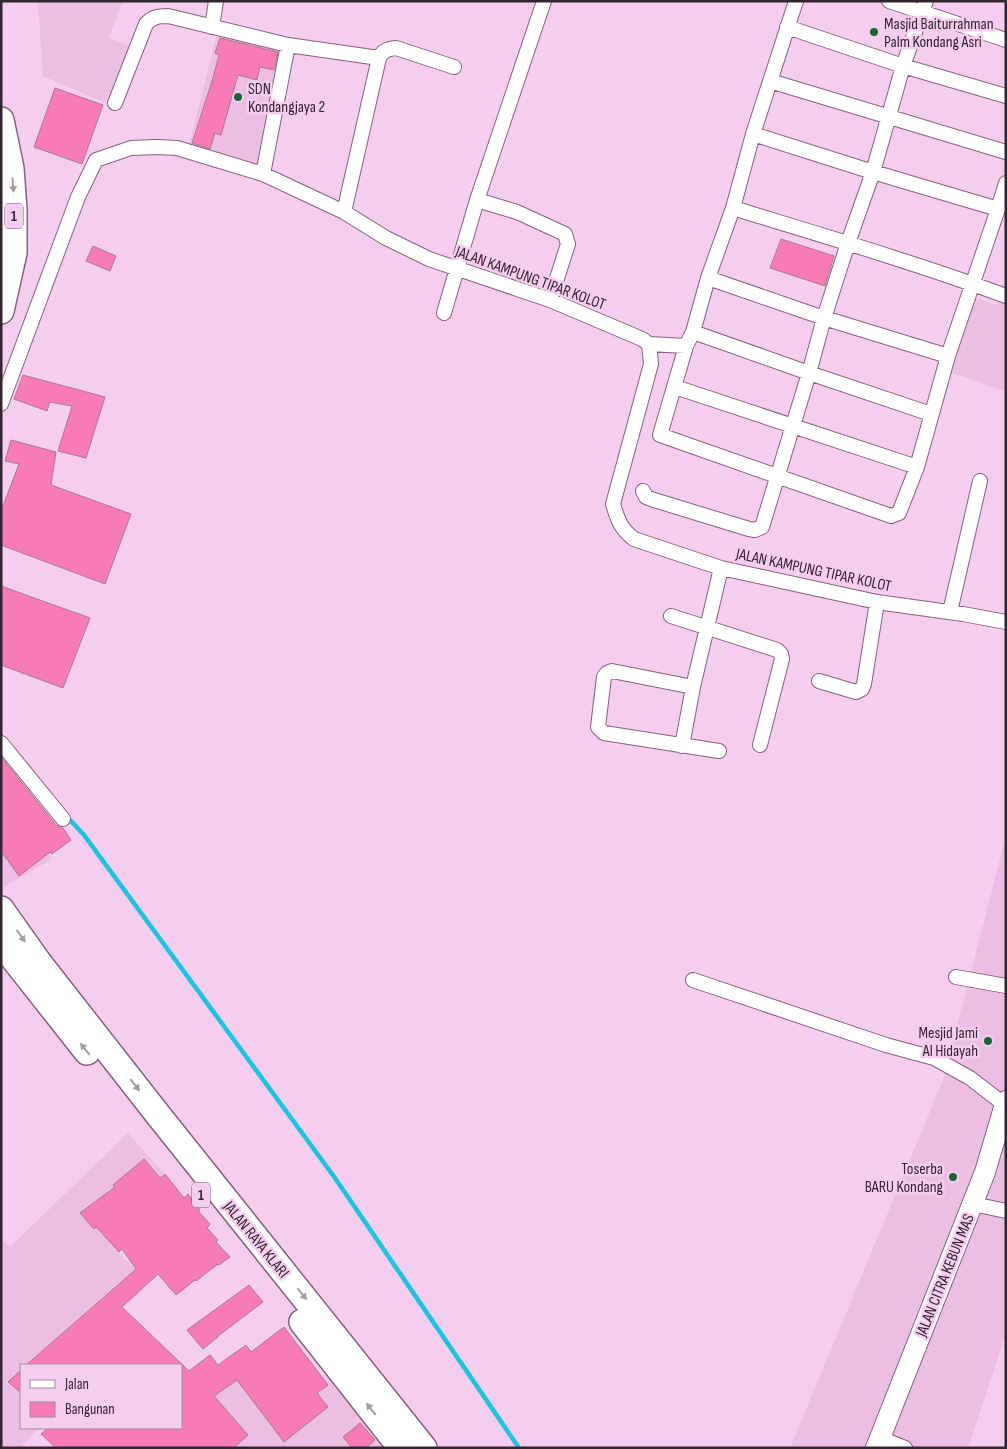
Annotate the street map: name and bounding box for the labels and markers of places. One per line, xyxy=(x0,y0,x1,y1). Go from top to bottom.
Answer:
place label: Masjid Baiturrahman Palm Kondang Asri xyxy=(884,15,994,52)
marker: Masjid Baiturrahman Palm Kondang Asri xyxy=(868,26,880,38)
place label: SDN Kondangjaya 2 xyxy=(248,80,325,117)
marker: SDN Kondangjaya 2 xyxy=(232,91,244,103)
place label: Mesjid Jami Al Hidayah xyxy=(919,1024,978,1061)
marker: Mesjid Jami Al Hidayah xyxy=(982,1035,994,1047)
place label: Toserba BARU Kondang xyxy=(865,1160,943,1197)
marker: Toserba BARU Kondang xyxy=(947,1171,959,1183)

